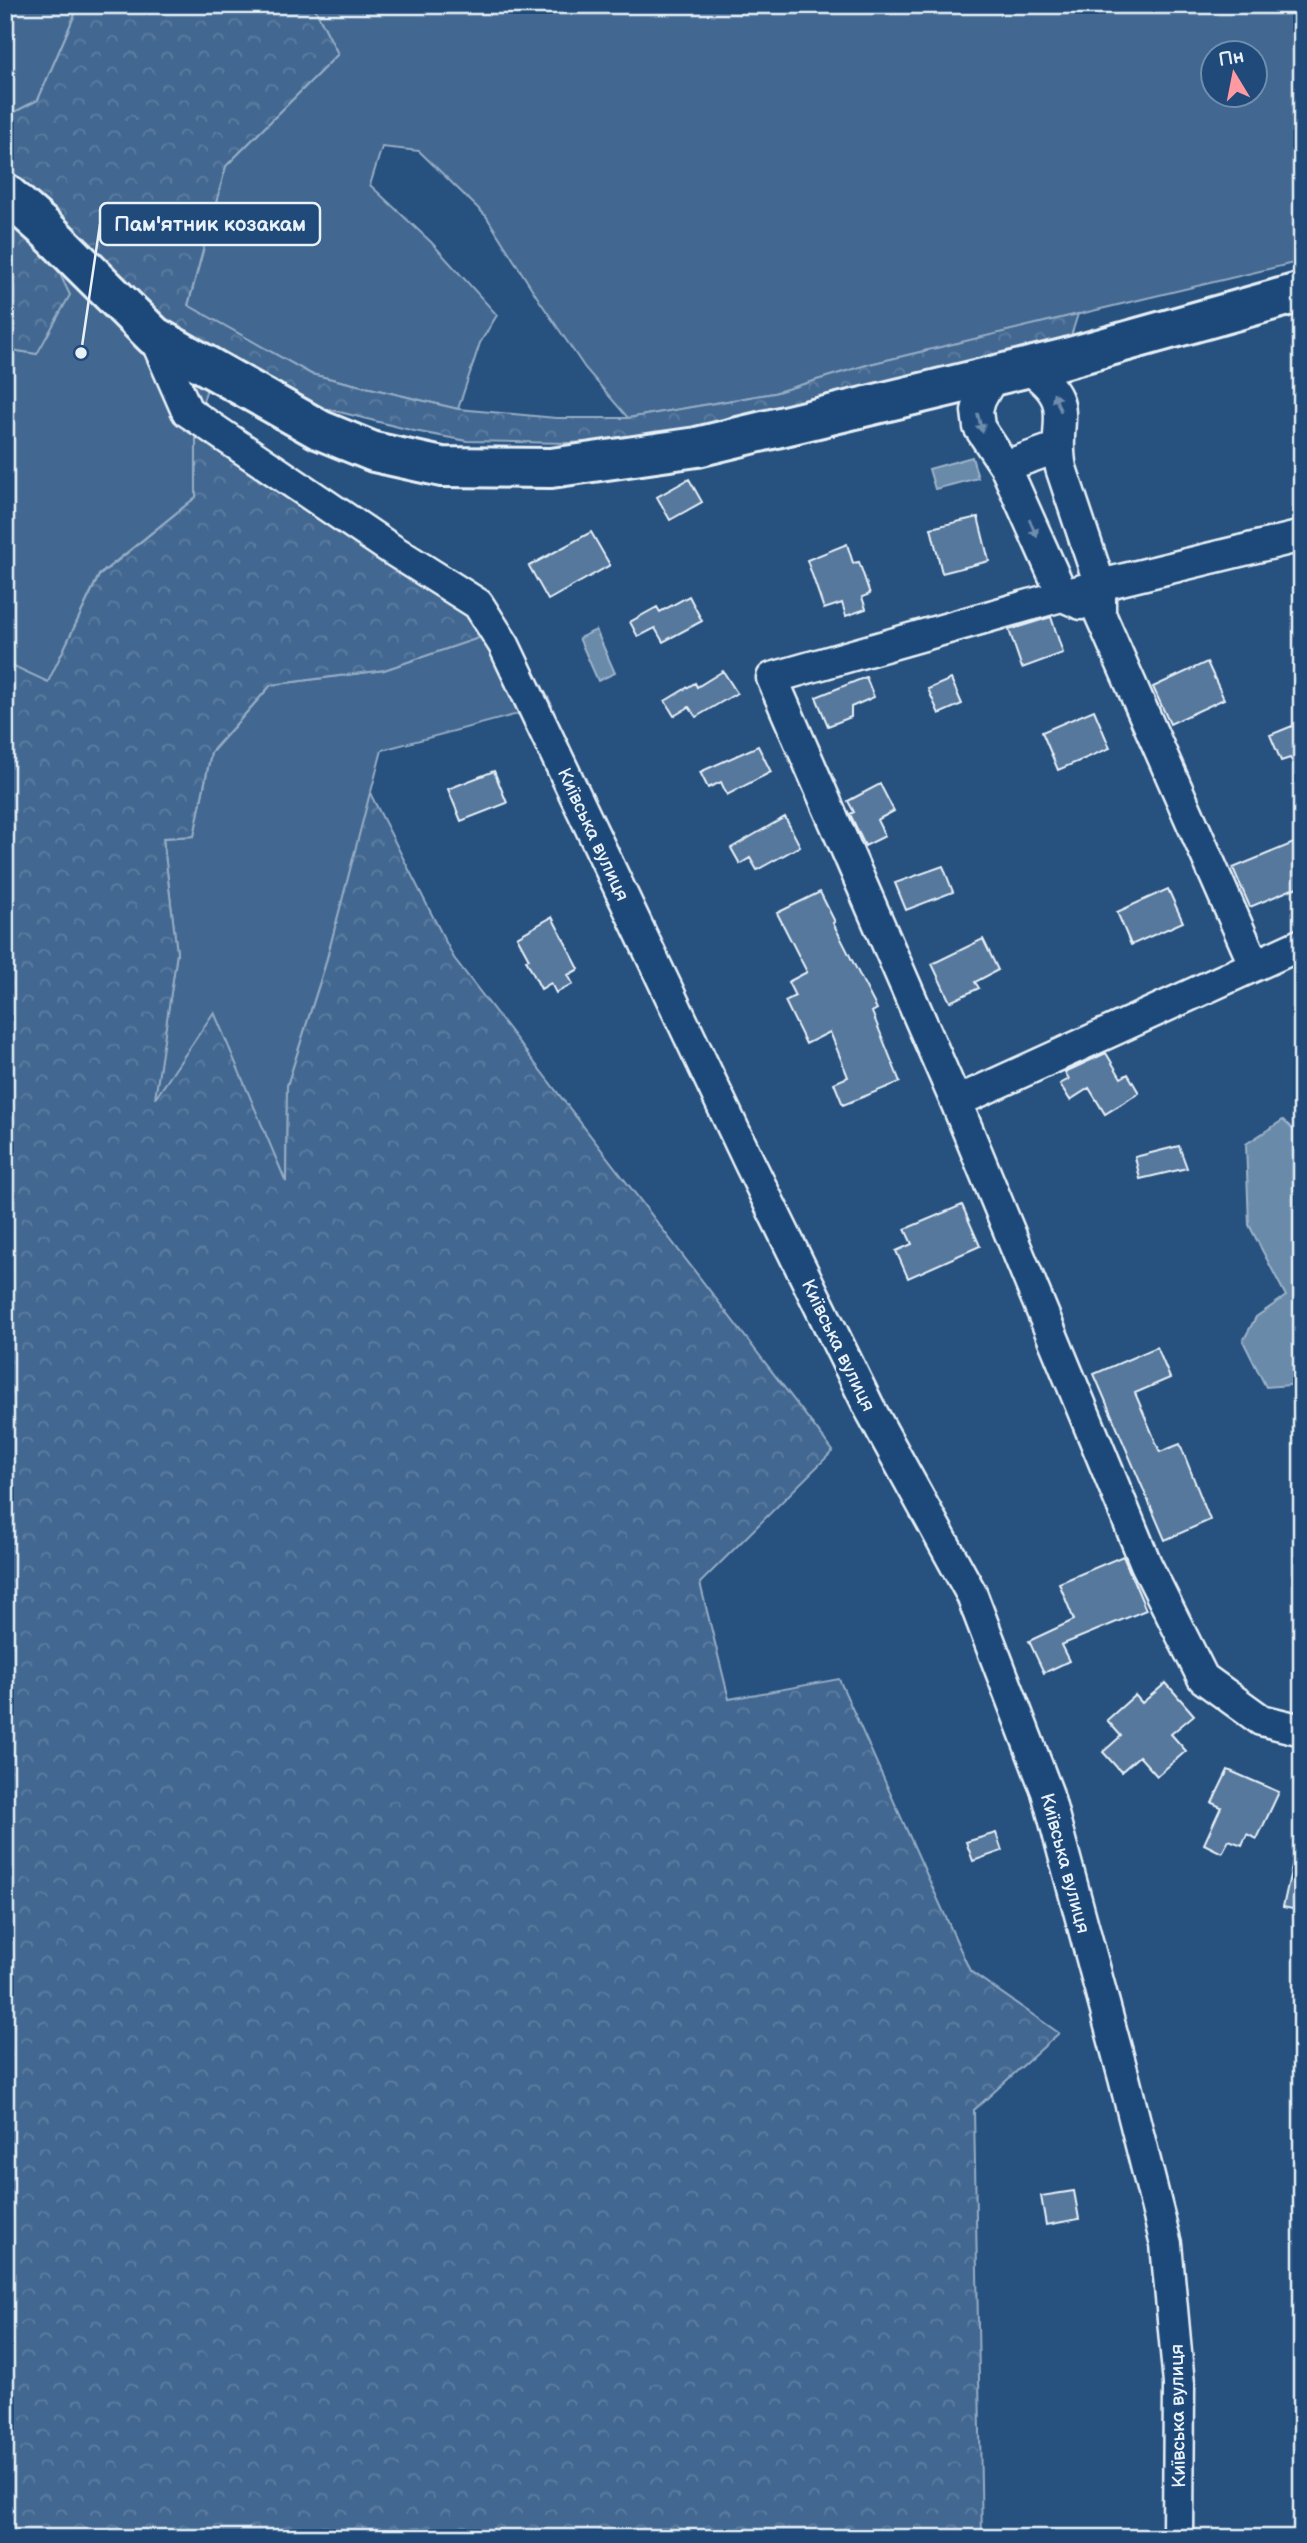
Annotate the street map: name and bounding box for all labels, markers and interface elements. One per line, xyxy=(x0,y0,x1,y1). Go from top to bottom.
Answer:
north arrow xyxy=(1198,38,1268,108)
text: Пн xyxy=(1217,45,1246,72)
callout: Пам'ятник козакам xyxy=(100,203,320,245)
text: Пам'ятник козакам xyxy=(114,212,306,237)
one-way arrow xyxy=(1051,391,1062,412)
one-way arrow xyxy=(975,412,986,434)
one-way arrow xyxy=(1027,518,1039,538)
street label: Київська вулиця xyxy=(552,765,633,905)
street label: Київська вулиця xyxy=(796,1276,880,1415)
street label: Київська вулиця xyxy=(1035,1791,1094,1936)
street label: Київська вулиця xyxy=(1166,2344,1191,2488)

